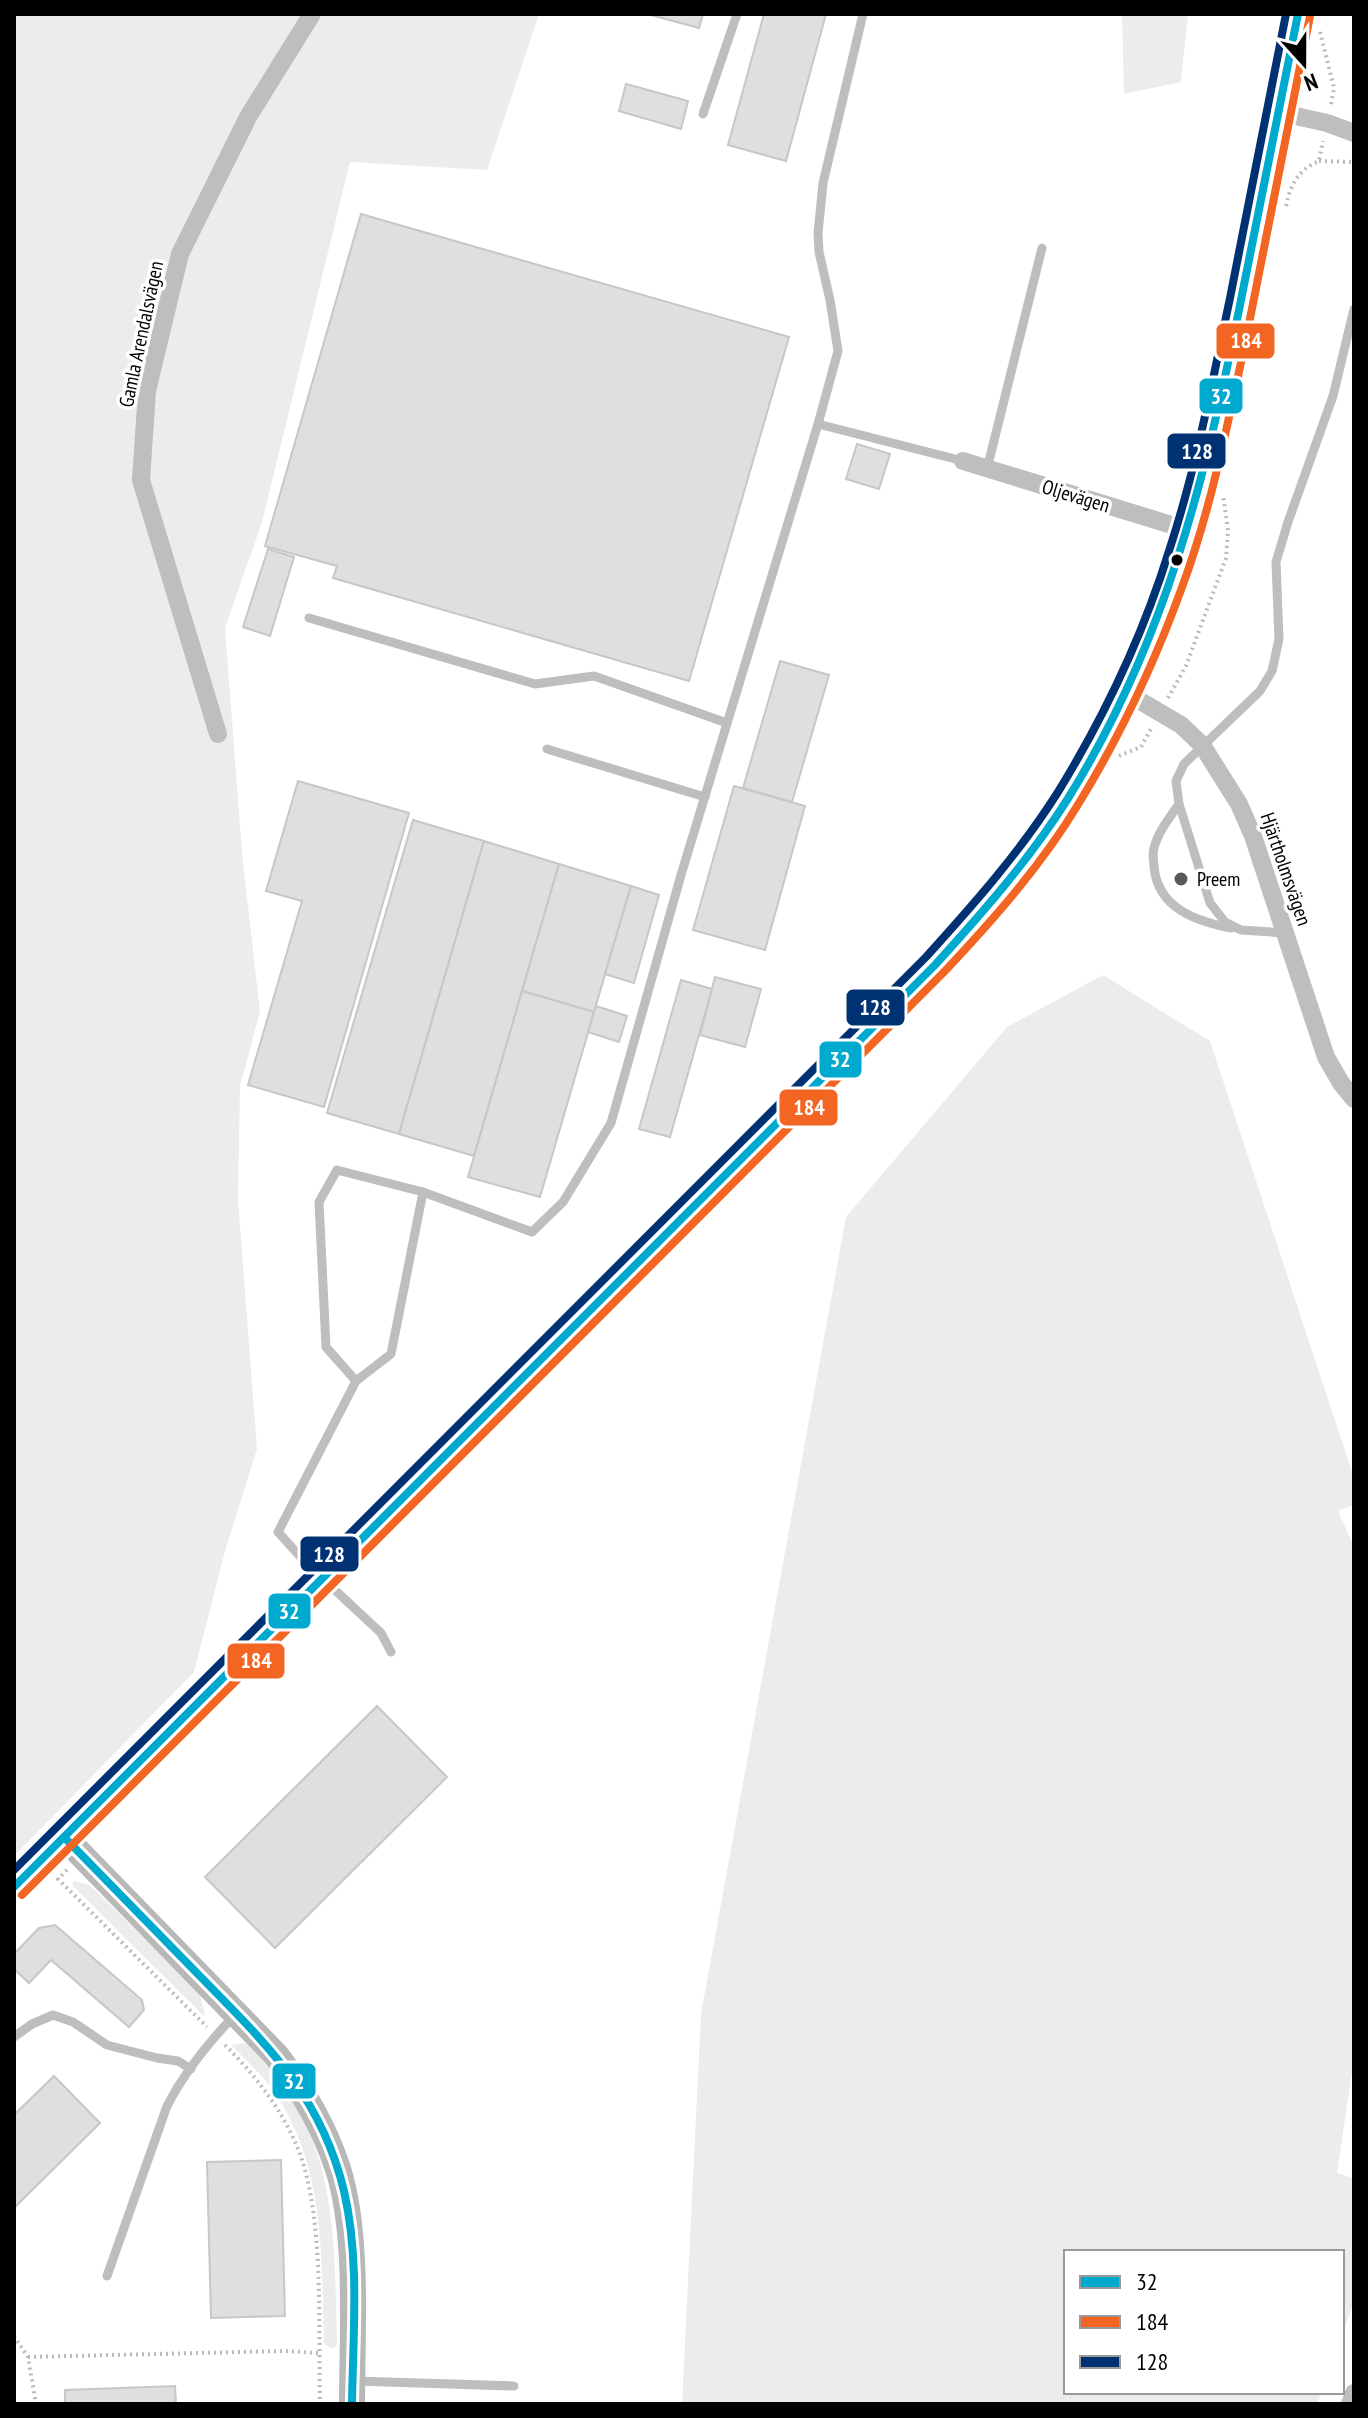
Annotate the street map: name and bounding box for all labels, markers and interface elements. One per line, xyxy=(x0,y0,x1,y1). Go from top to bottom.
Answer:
north arrow xyxy=(1264,24,1344,104)
text: N xyxy=(1301,67,1322,98)
street label: Gamla Arendalsvägen xyxy=(113,259,169,409)
line badge: 184 xyxy=(1215,322,1276,360)
text: 184 xyxy=(1230,326,1262,354)
line badge: 32 xyxy=(1198,377,1244,415)
text: 32 xyxy=(1210,382,1232,410)
line badge: 128 xyxy=(1166,432,1227,470)
text: 128 xyxy=(1181,437,1213,465)
street label: Oljevägen xyxy=(1039,473,1113,519)
unlabelled marker xyxy=(1169,552,1185,568)
street label: Hjärtholmsvägen xyxy=(1255,809,1317,929)
place label: Preem xyxy=(1197,866,1240,892)
marker: Preem xyxy=(1172,870,1190,888)
line badge: 128 xyxy=(845,988,906,1027)
text: 128 xyxy=(859,993,891,1021)
line badge: 32 xyxy=(818,1040,863,1079)
text: 32 xyxy=(829,1045,851,1073)
line badge: 184 xyxy=(778,1088,839,1127)
text: 184 xyxy=(793,1093,825,1121)
line badge: 128 xyxy=(299,1535,360,1573)
text: 128 xyxy=(313,1540,345,1568)
line badge: 32 xyxy=(267,1592,312,1630)
text: 32 xyxy=(278,1597,300,1625)
line badge: 184 xyxy=(226,1642,286,1680)
text: 184 xyxy=(240,1646,272,1674)
line badge: 32 xyxy=(271,2062,317,2100)
text: 32 xyxy=(283,2067,305,2095)
legend xyxy=(1064,2250,1344,2394)
text: 32 xyxy=(1136,2266,1158,2297)
text: 184 xyxy=(1136,2306,1169,2337)
text: 128 xyxy=(1136,2346,1168,2377)

